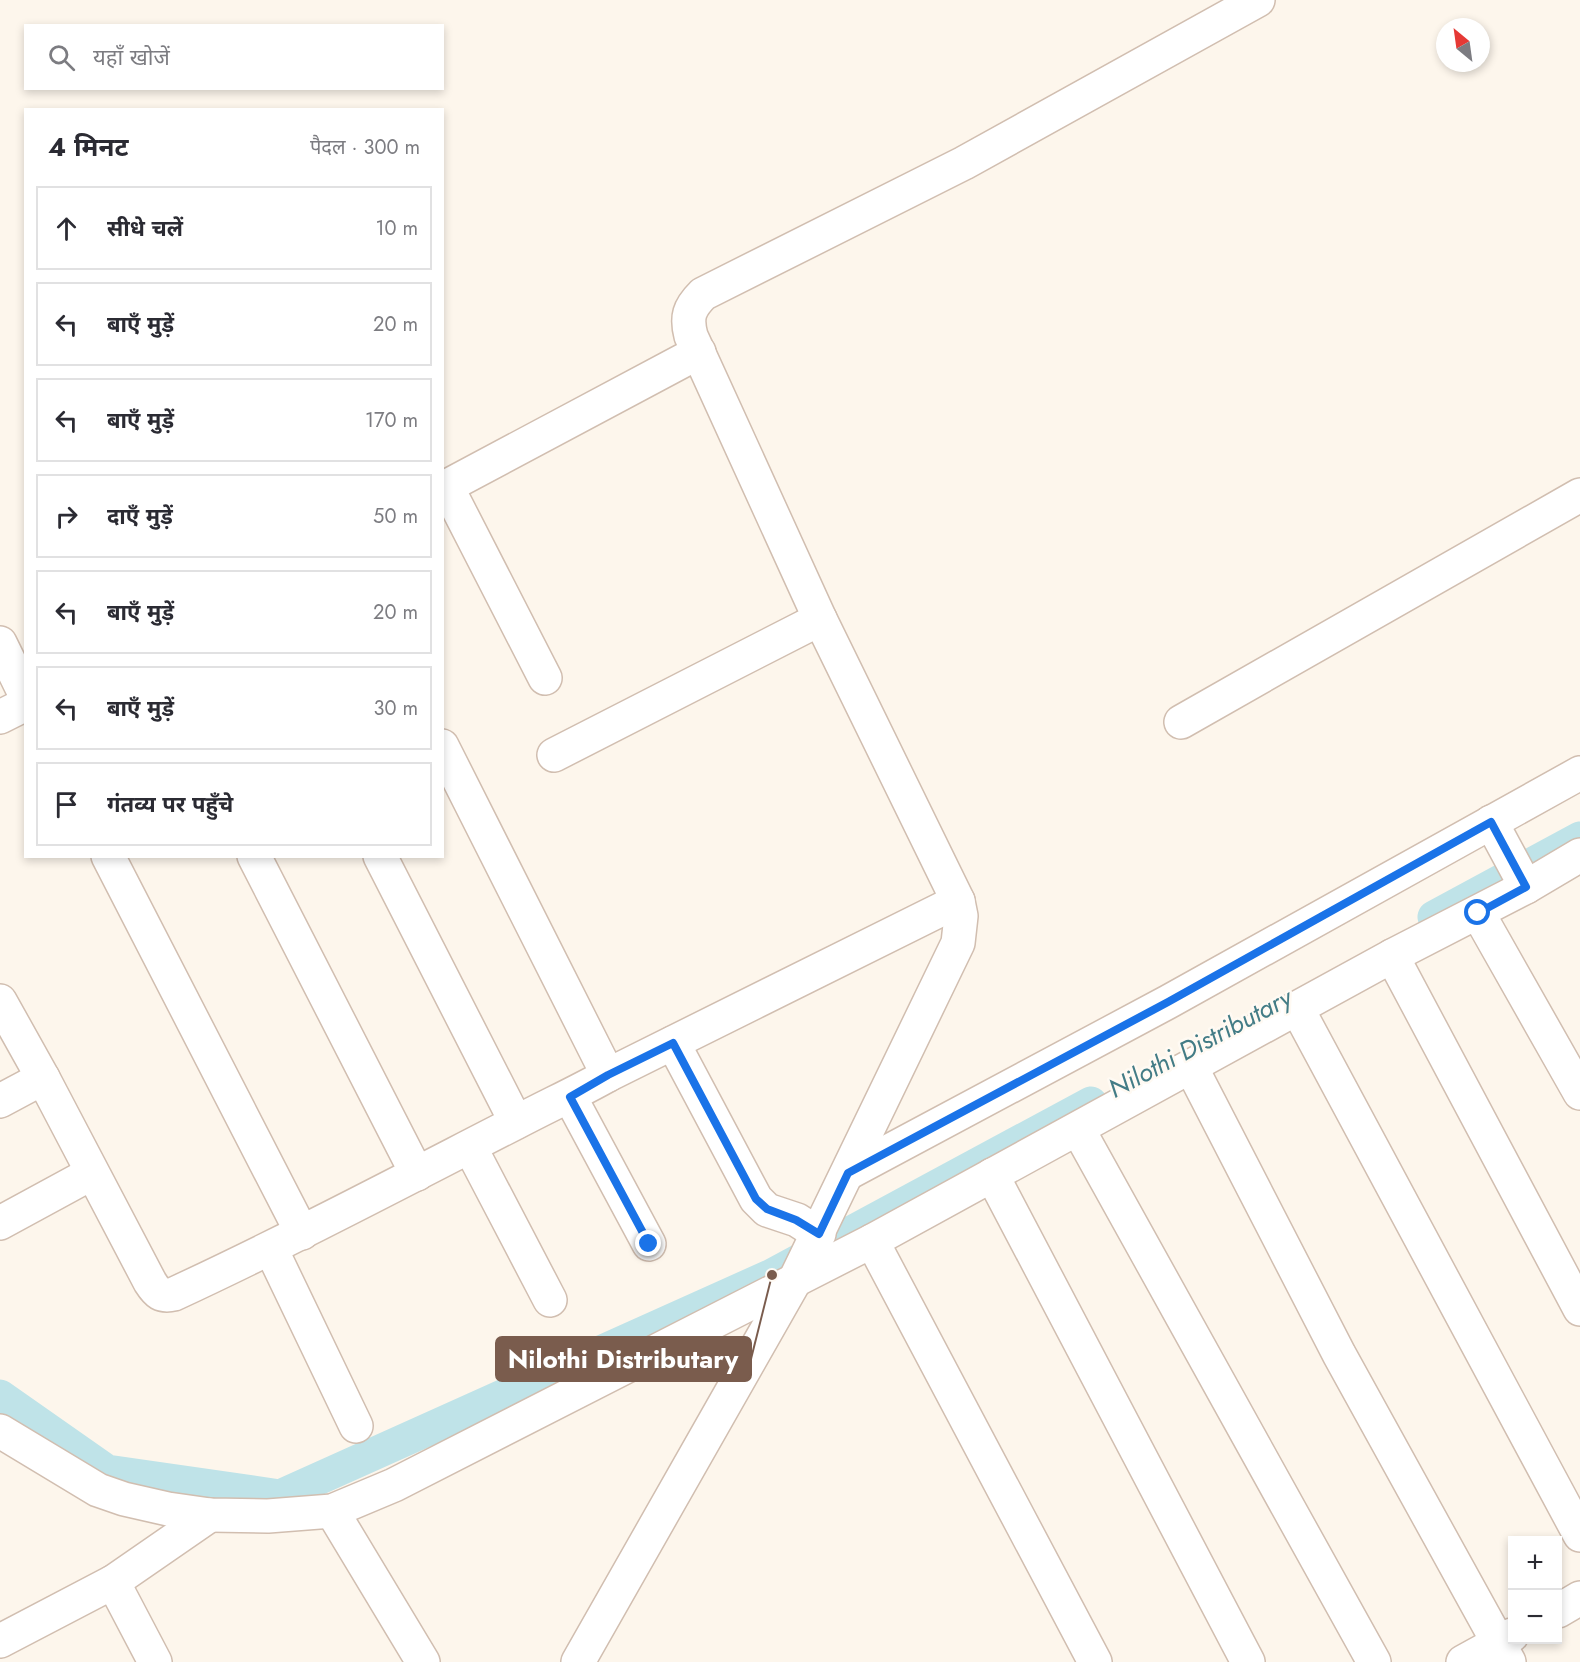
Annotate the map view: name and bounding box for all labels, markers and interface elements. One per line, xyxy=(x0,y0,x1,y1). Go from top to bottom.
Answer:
north arrow xyxy=(1436,18,1490,72)
search box xyxy=(24,24,444,90)
icon: search xyxy=(45,41,78,74)
text: यहाँ खोजें xyxy=(93,41,170,73)
text: 4 मिनट xyxy=(48,128,129,166)
text: पैदल · 300 m xyxy=(310,133,420,162)
icon: ahead xyxy=(50,212,83,245)
text: सीधे चलें xyxy=(107,212,183,244)
text: 10 m xyxy=(375,214,418,243)
icon: left xyxy=(50,308,83,341)
text: बाएँ मुड़ें xyxy=(107,308,174,340)
text: 20 m xyxy=(373,310,418,339)
icon: left xyxy=(50,404,83,437)
text: बाएँ मुड़ें xyxy=(107,404,174,436)
text: 170 m xyxy=(365,406,418,435)
icon: right xyxy=(50,500,83,533)
text: दाएँ मुड़ें xyxy=(107,500,173,532)
text: 50 m xyxy=(373,502,418,531)
icon: left xyxy=(50,596,83,629)
text: बाएँ मुड़ें xyxy=(107,596,174,628)
text: 20 m xyxy=(373,598,418,627)
icon: left xyxy=(50,692,83,725)
text: बाएँ मुड़ें xyxy=(107,692,174,724)
text: 30 m xyxy=(373,694,418,723)
icon: arrive xyxy=(50,788,83,821)
text: गंतव्य पर पहुँचे xyxy=(107,788,233,820)
route start xyxy=(1464,899,1490,925)
water label: Nilothi Distributary xyxy=(1101,978,1300,1107)
route end xyxy=(635,1230,661,1256)
callout: Nilothi Distributary xyxy=(496,1337,751,1381)
text: Nilothi Distributary xyxy=(508,1340,739,1378)
map controls xyxy=(1508,1536,1562,1644)
button: + xyxy=(1508,1536,1562,1590)
button: − xyxy=(1508,1590,1562,1644)

